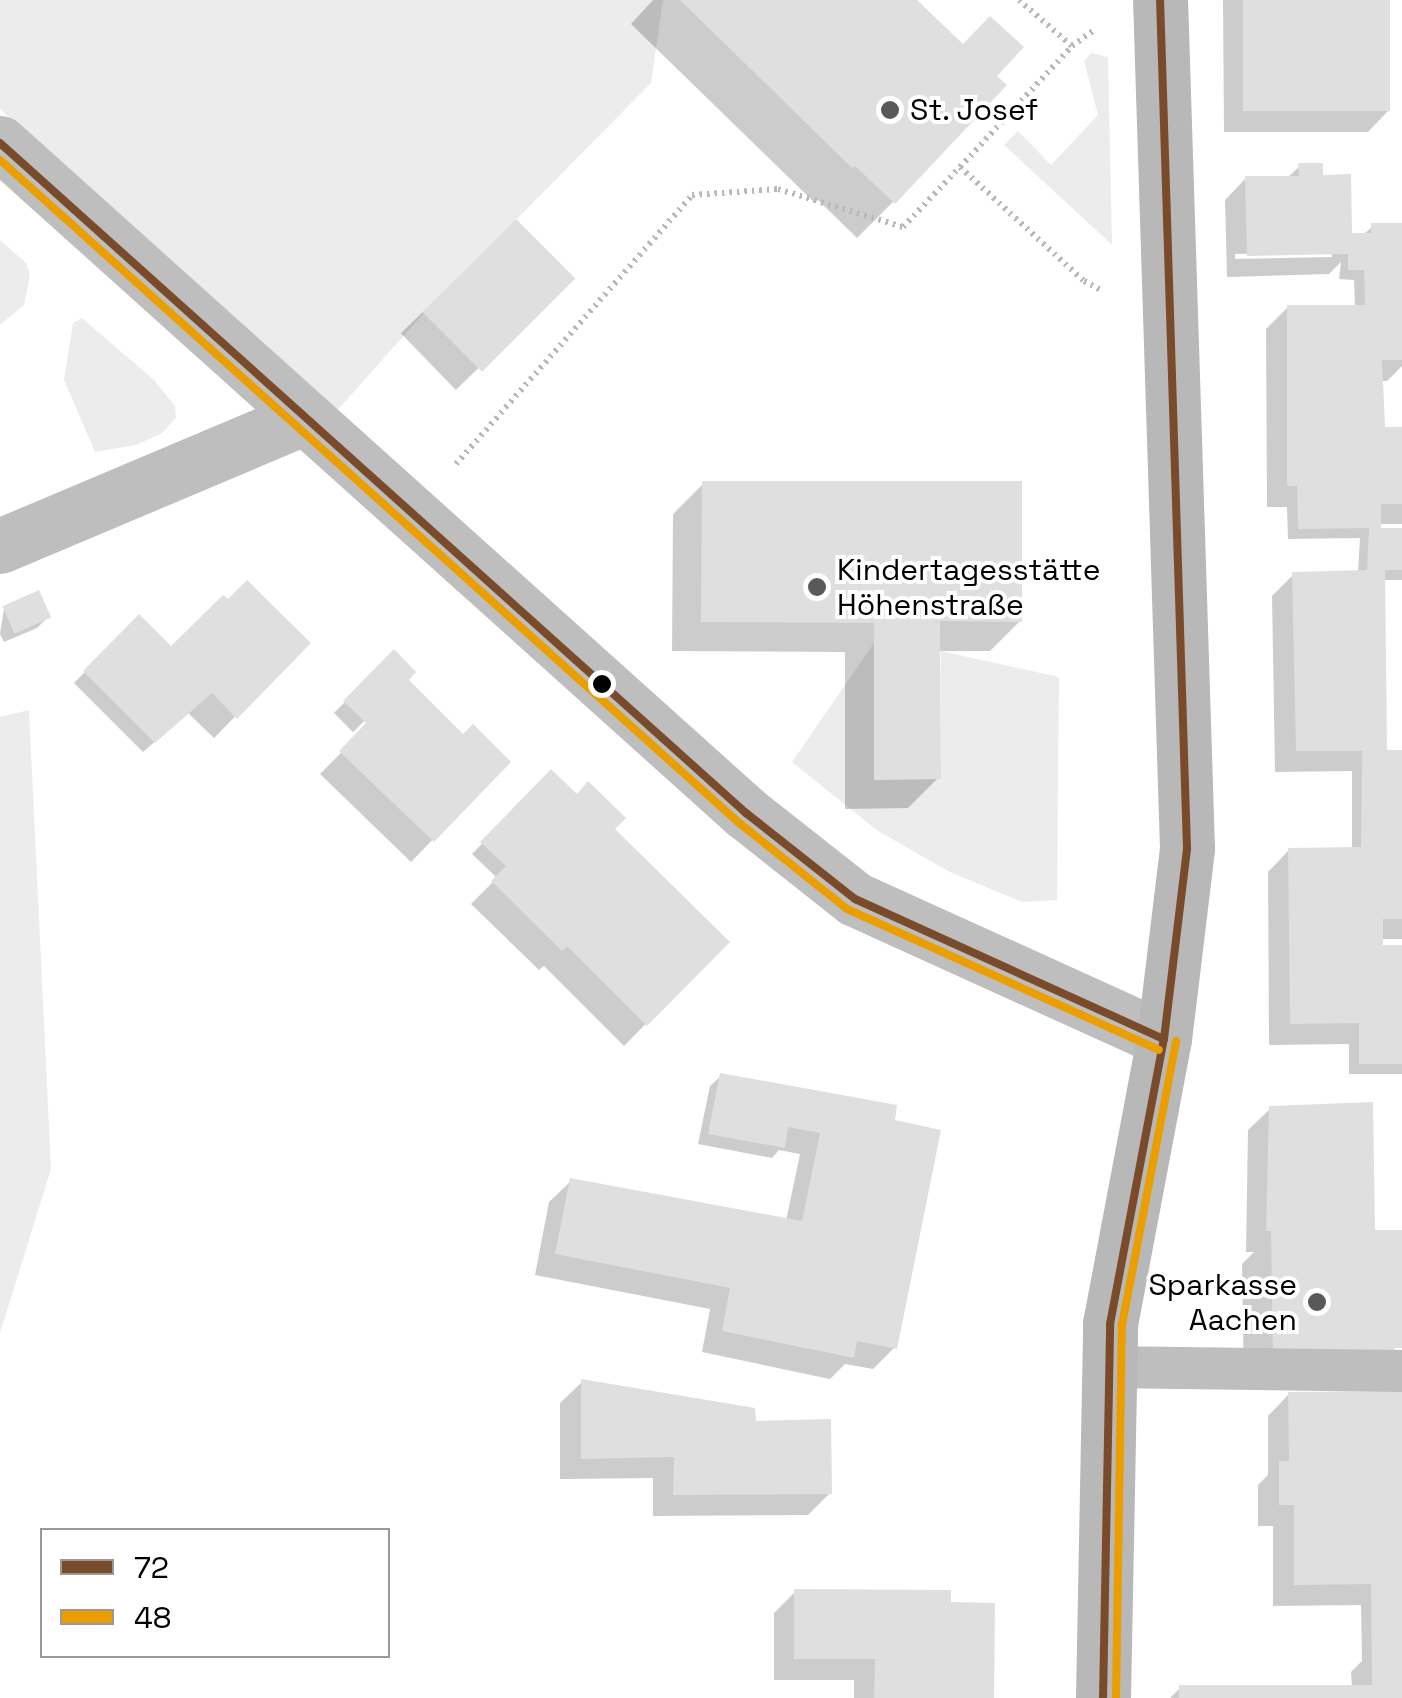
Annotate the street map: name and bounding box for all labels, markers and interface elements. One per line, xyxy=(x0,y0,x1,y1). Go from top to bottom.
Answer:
place label: St. Josef xyxy=(910,92,1039,128)
marker: St. Josef xyxy=(879,99,901,121)
place label: Kindertagesstätte Höhenstraße xyxy=(837,552,1100,622)
marker: Kindertagesstätte Höhenstraße xyxy=(806,576,828,598)
unlabelled marker xyxy=(592,674,612,694)
place label: Sparkasse Aachen xyxy=(1148,1267,1297,1338)
marker: Sparkasse Aachen xyxy=(1306,1291,1328,1313)
legend xyxy=(40,1528,390,1658)
text: 72 xyxy=(134,1548,169,1587)
text: 48 xyxy=(134,1598,171,1637)

